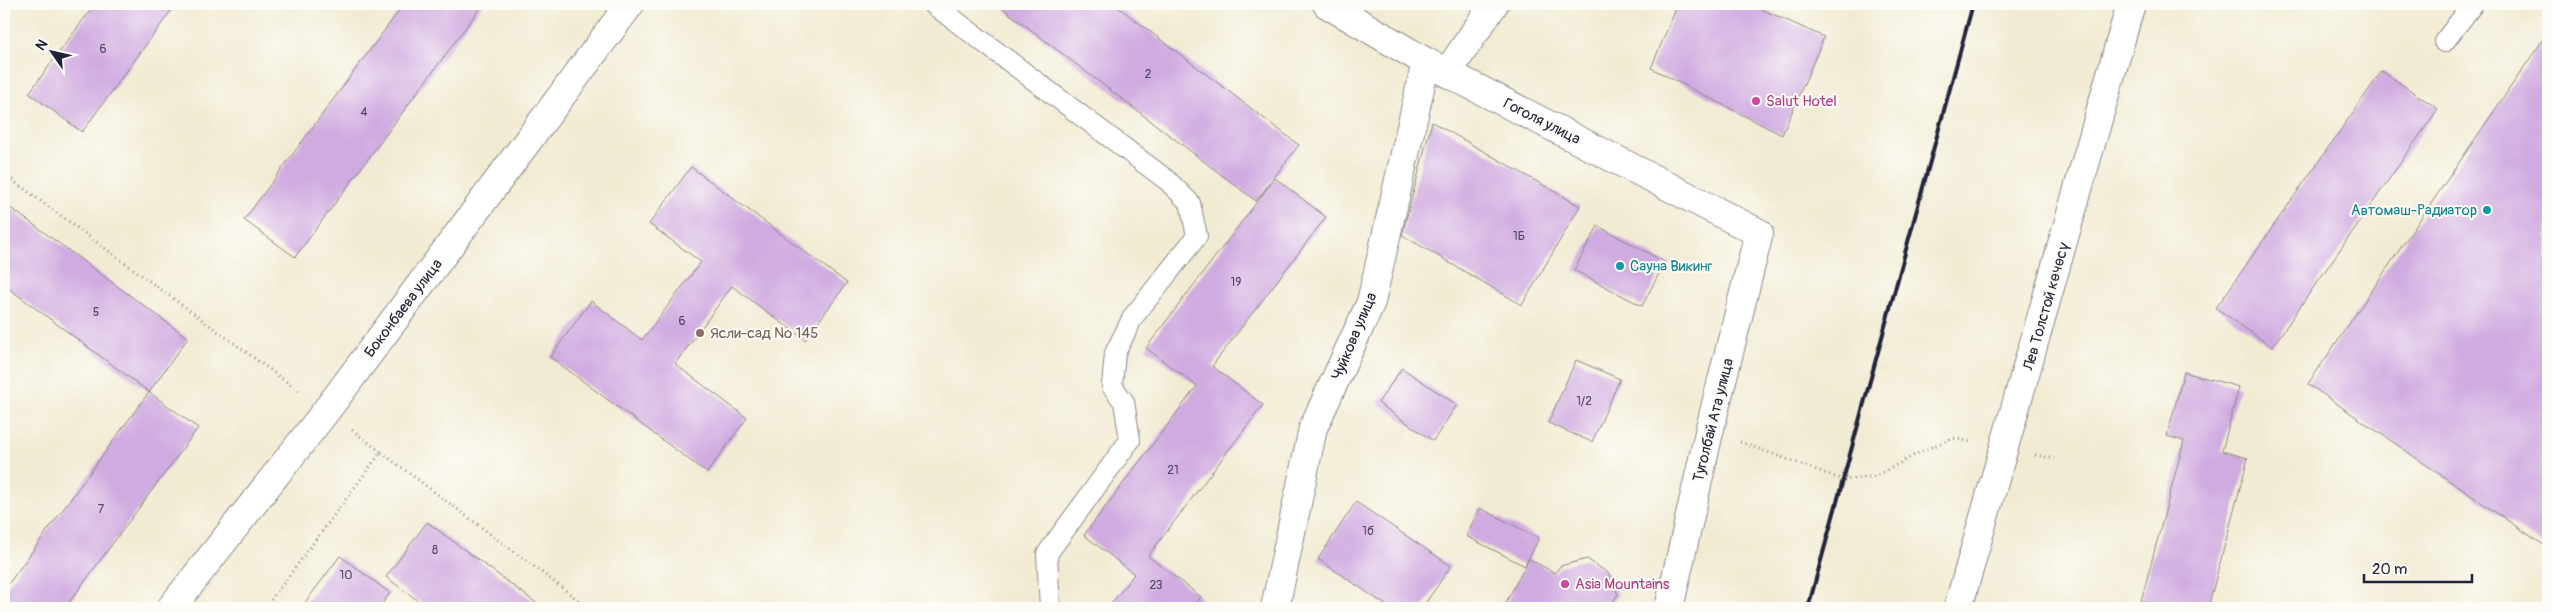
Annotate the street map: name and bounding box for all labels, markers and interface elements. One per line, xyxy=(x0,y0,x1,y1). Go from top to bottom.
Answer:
north arrow xyxy=(28,28,78,78)
text: N xyxy=(32,36,51,54)
house number: 6 xyxy=(100,42,107,57)
house number: 2 xyxy=(1145,67,1152,82)
place label: Salut Hotel xyxy=(1766,92,1837,111)
street label: Гоголя улица xyxy=(1500,94,1584,149)
marker: Salut Hotel xyxy=(1750,95,1762,107)
house number: 4 xyxy=(361,105,368,120)
place label: Автомаш-Радиатор xyxy=(2351,201,2477,220)
marker: Автомаш-Радиатор xyxy=(2481,204,2493,216)
house number: 1Б xyxy=(1513,229,1525,244)
street label: Лев Толстой көчөсү xyxy=(2019,240,2074,374)
street label: Боконбаева улица xyxy=(360,255,447,361)
place label: Сауна Викинг xyxy=(1630,257,1713,276)
marker: Сауна Викинг xyxy=(1614,260,1626,272)
house number: 19 xyxy=(1231,275,1241,290)
street label: Чуйкова улица xyxy=(1327,289,1381,383)
house number: 5 xyxy=(93,305,99,320)
house number: 6 xyxy=(679,314,686,329)
place label: Ясли-сад № 145 xyxy=(710,324,818,343)
marker: Ясли-сад № 145 xyxy=(694,327,706,339)
street label: Туголбай Ата улица xyxy=(1689,356,1738,484)
house number: 1/2 xyxy=(1576,394,1592,409)
house number: 21 xyxy=(1167,463,1179,478)
house number: 7 xyxy=(98,502,105,517)
house number: 1б xyxy=(1362,524,1374,539)
house number: 8 xyxy=(432,543,438,558)
scale bar xyxy=(2364,552,2472,584)
text: 20 m xyxy=(2372,560,2407,579)
house number: 10 xyxy=(340,568,352,583)
place label: Asia Mountains xyxy=(1575,575,1670,594)
house number: 23 xyxy=(1149,578,1163,593)
marker: Asia Mountains xyxy=(1559,578,1571,590)

